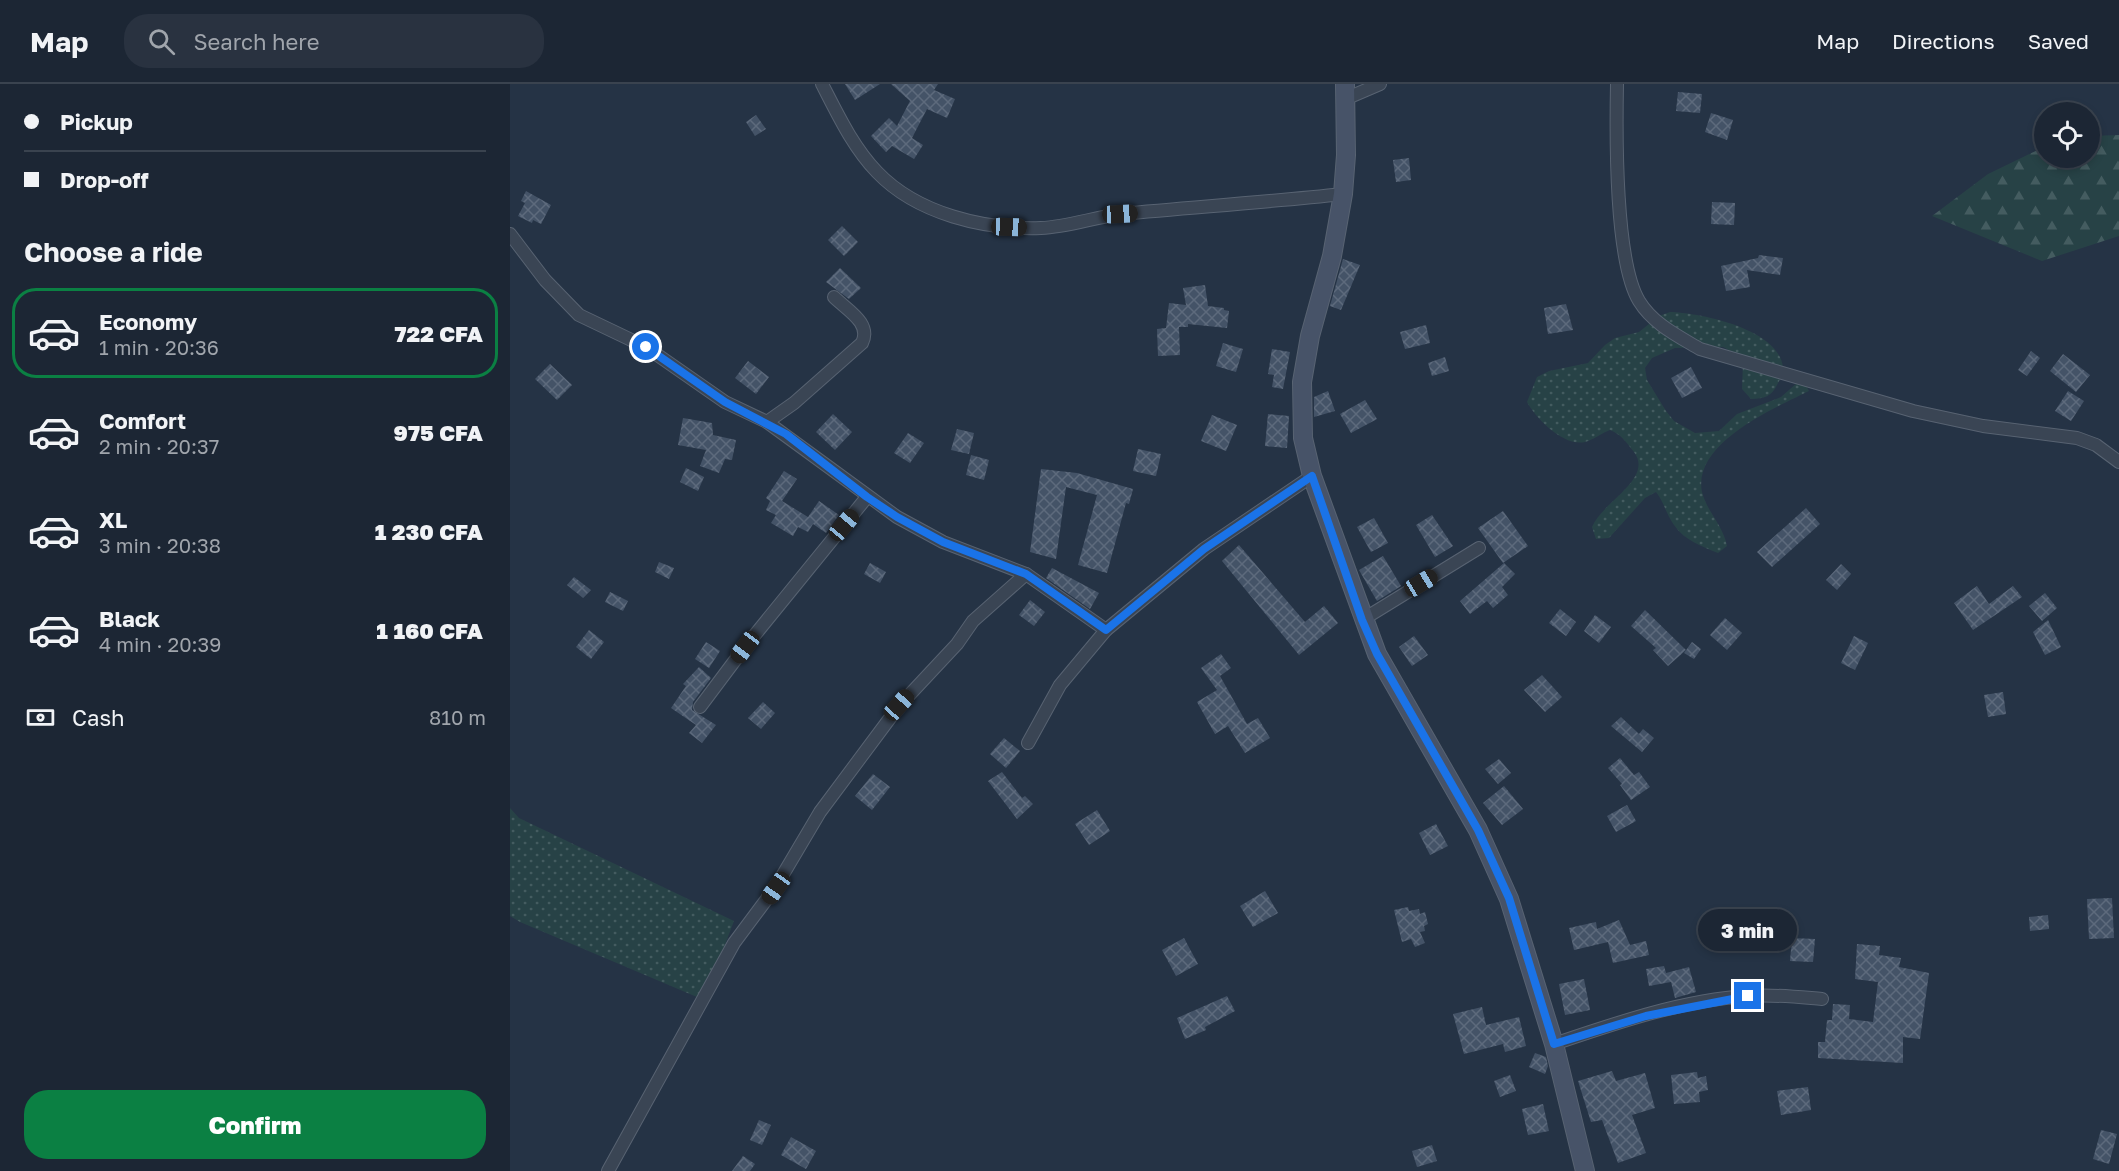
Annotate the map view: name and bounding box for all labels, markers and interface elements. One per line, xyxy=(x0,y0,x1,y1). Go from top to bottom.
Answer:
search box xyxy=(124,14,544,68)
text: Map xyxy=(30,25,88,58)
icon: search xyxy=(145,25,178,58)
text: Search here xyxy=(193,28,319,55)
text: Map xyxy=(1816,28,1859,54)
text: Directions xyxy=(1892,28,1995,54)
text: Saved xyxy=(2028,28,2089,54)
map controls xyxy=(2034,102,2100,168)
button: locate xyxy=(2034,102,2100,168)
text: Pickup xyxy=(60,108,133,135)
text: Drop-off xyxy=(60,166,149,193)
car xyxy=(1102,204,1138,224)
car xyxy=(991,217,1027,237)
text: Choose a ride xyxy=(24,236,203,268)
icon: car xyxy=(27,306,81,360)
text: Economy xyxy=(99,308,197,335)
text: 722 CFA xyxy=(395,320,483,347)
route start xyxy=(632,333,659,360)
text: 1 min · 20:36 xyxy=(99,335,219,359)
icon: car xyxy=(27,405,81,459)
text: Comfort xyxy=(99,407,186,434)
text: 975 CFA xyxy=(394,419,483,446)
text: 2 min · 20:37 xyxy=(99,434,219,458)
icon: car xyxy=(27,504,81,558)
car xyxy=(826,505,862,545)
text: XL xyxy=(99,506,127,533)
text: 1 230 CFA xyxy=(375,518,483,545)
text: 3 min · 20:38 xyxy=(99,533,221,557)
car xyxy=(1401,566,1441,600)
icon: car xyxy=(27,603,81,657)
text: Black xyxy=(99,605,160,632)
text: 1 160 CFA xyxy=(376,617,483,644)
car xyxy=(727,627,763,667)
text: 4 min · 20:39 xyxy=(99,632,221,656)
car xyxy=(880,686,918,724)
icon: cash xyxy=(24,701,57,734)
text: Cash xyxy=(72,704,125,731)
text: 810 m xyxy=(429,705,486,729)
car xyxy=(758,868,794,908)
callout: 3 min xyxy=(1698,909,1798,951)
text: 3 min xyxy=(1721,918,1774,942)
route end xyxy=(1734,982,1761,1009)
button: Confirm xyxy=(24,1090,486,1159)

